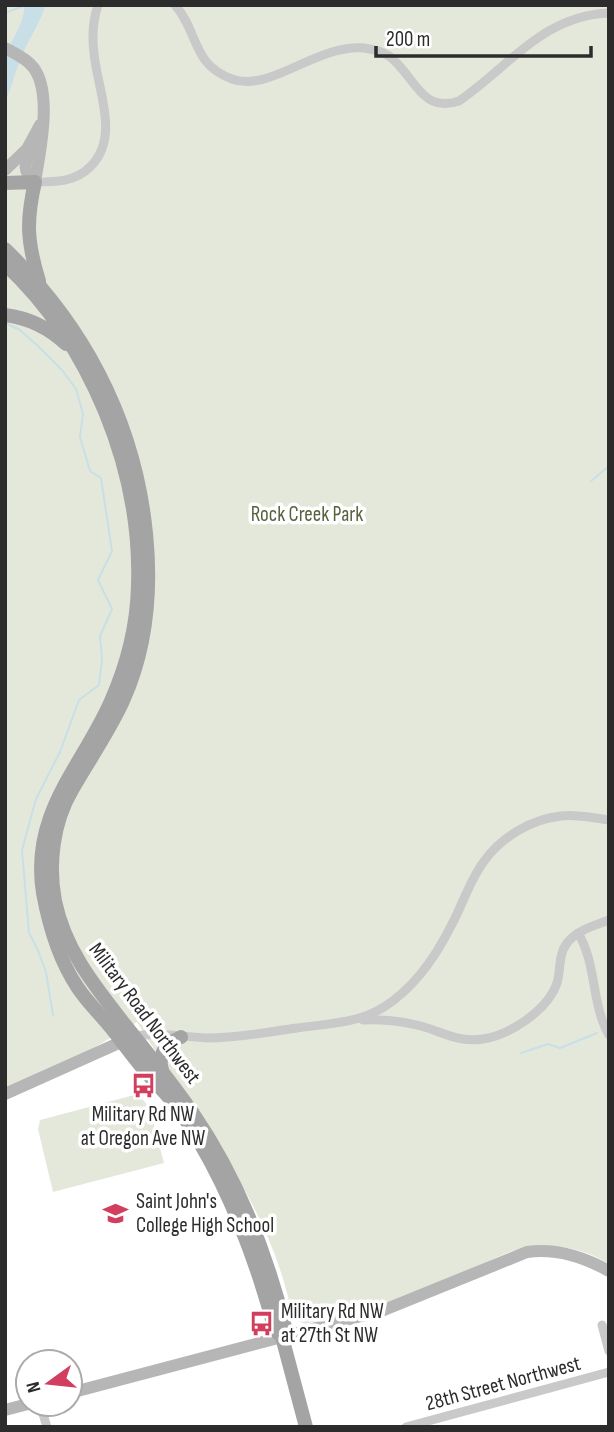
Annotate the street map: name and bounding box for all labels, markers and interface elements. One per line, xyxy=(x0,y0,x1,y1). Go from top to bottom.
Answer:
scale bar xyxy=(376,14,591,58)
text: 200 m xyxy=(386,27,430,52)
park label: Rock Creek Park xyxy=(251,502,363,527)
street label: Military Road Northwest xyxy=(83,938,206,1089)
bus stop icon: Military Rd NW at Oregon Ave NW xyxy=(129,1071,157,1099)
place label: Military Rd NW at Oregon Ave NW xyxy=(81,1102,206,1151)
place label: Saint John's College High School xyxy=(136,1189,274,1238)
school or university icon: Saint John's College High School xyxy=(102,1199,130,1227)
place label: Military Rd NW at 27th St NW xyxy=(281,1299,384,1348)
bus stop icon: Military Rd NW at 27th St NW xyxy=(247,1309,275,1337)
north arrow xyxy=(14,1348,84,1418)
street label: 28th Street Northwest xyxy=(423,1351,583,1416)
text: N xyxy=(22,1379,46,1395)

